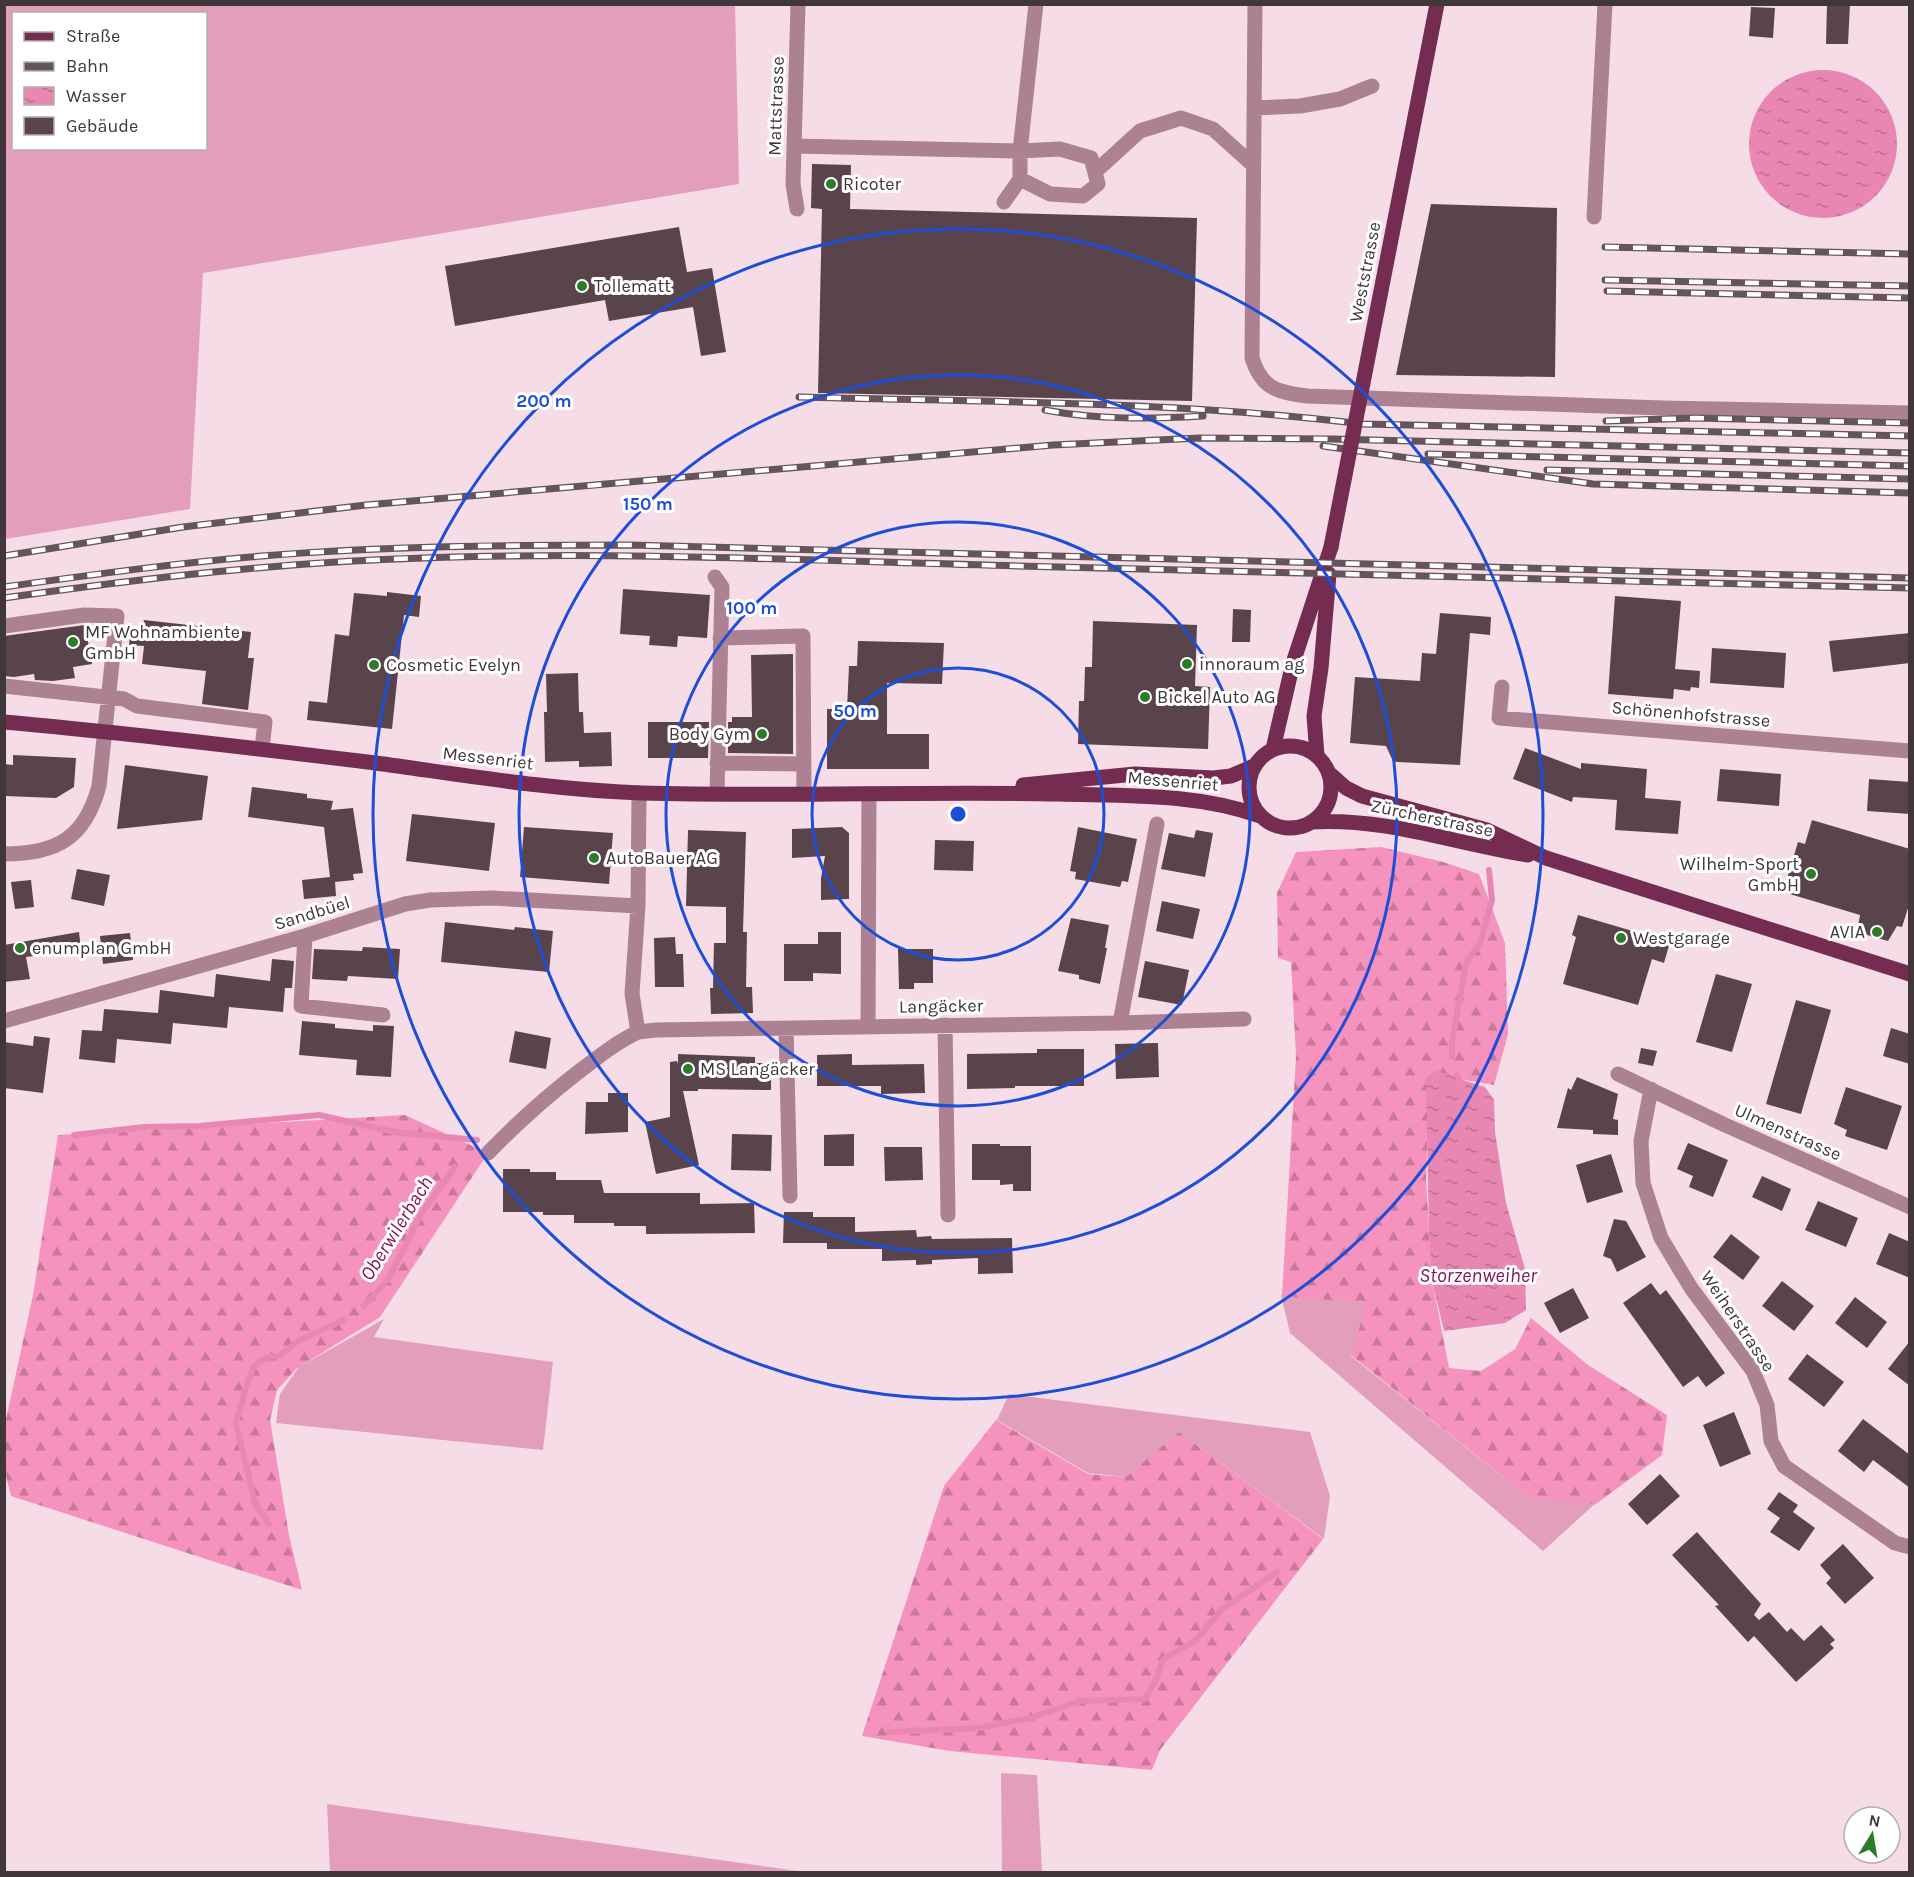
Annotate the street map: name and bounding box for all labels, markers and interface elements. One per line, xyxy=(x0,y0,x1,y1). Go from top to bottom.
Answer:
legend xyxy=(12,12,207,150)
text: Straße xyxy=(66,25,120,47)
text: Bahn xyxy=(66,55,109,77)
street label: Mattstrasse xyxy=(763,56,789,156)
text: Wasser xyxy=(66,85,127,107)
text: Gebäude xyxy=(66,115,138,137)
place label: Ricoter xyxy=(843,173,902,195)
marker: Ricoter xyxy=(824,177,838,191)
street label: Weststrasse xyxy=(1344,220,1386,324)
place label: Tollematt xyxy=(594,275,671,297)
marker: Tollematt xyxy=(575,279,589,293)
text: 200 m xyxy=(516,390,572,412)
text: 150 m xyxy=(623,493,673,515)
text: 100 m xyxy=(727,597,777,619)
place label: MF Wohnambiente GmbH xyxy=(85,621,240,664)
marker: MF Wohnambiente GmbH xyxy=(66,635,80,649)
place label: innoraum ag xyxy=(1199,653,1304,675)
place label: Cosmetic Evelyn xyxy=(386,654,521,676)
marker: innoraum ag xyxy=(1180,657,1194,671)
marker: Cosmetic Evelyn xyxy=(367,658,381,672)
place label: Bickel Auto AG xyxy=(1157,686,1276,708)
marker: Bickel Auto AG xyxy=(1138,690,1152,704)
street label: Schönenhofstrasse xyxy=(1611,696,1771,732)
text: 50 m xyxy=(833,700,877,722)
place label: Body Gym xyxy=(669,723,750,745)
marker: Body Gym xyxy=(755,727,769,741)
street label: Messenriet xyxy=(441,742,535,775)
street label: Messenriet xyxy=(1127,766,1220,796)
street label: Zürcherstrasse xyxy=(1369,794,1495,842)
centre of rings xyxy=(948,804,968,824)
place label: AutoBauer AG xyxy=(606,847,718,869)
marker: AutoBauer AG xyxy=(587,851,601,865)
place label: Wilhelm-Sport GmbH xyxy=(1680,853,1799,896)
marker: Wilhelm-Sport GmbH xyxy=(1804,867,1818,881)
street label: Sandbüel xyxy=(271,891,353,935)
place label: AVIA xyxy=(1830,921,1865,943)
marker: AVIA xyxy=(1870,925,1884,939)
place label: Westgarage xyxy=(1633,927,1730,949)
marker: Westgarage xyxy=(1614,931,1628,945)
place label: enumplan GmbH xyxy=(32,937,172,959)
marker: enumplan GmbH xyxy=(13,941,27,955)
street label: Langäcker xyxy=(899,994,984,1018)
place label: MS Langäcker xyxy=(700,1058,815,1080)
marker: MS Langäcker xyxy=(681,1062,695,1076)
street label: Ulmenstrasse xyxy=(1731,1099,1845,1165)
water label: Oberwilerbach xyxy=(355,1172,438,1285)
water label: Storzenweiher xyxy=(1419,1264,1538,1287)
street label: Weiherstrasse xyxy=(1696,1266,1780,1376)
north arrow xyxy=(1842,1805,1902,1865)
text: N xyxy=(1867,1810,1882,1831)

